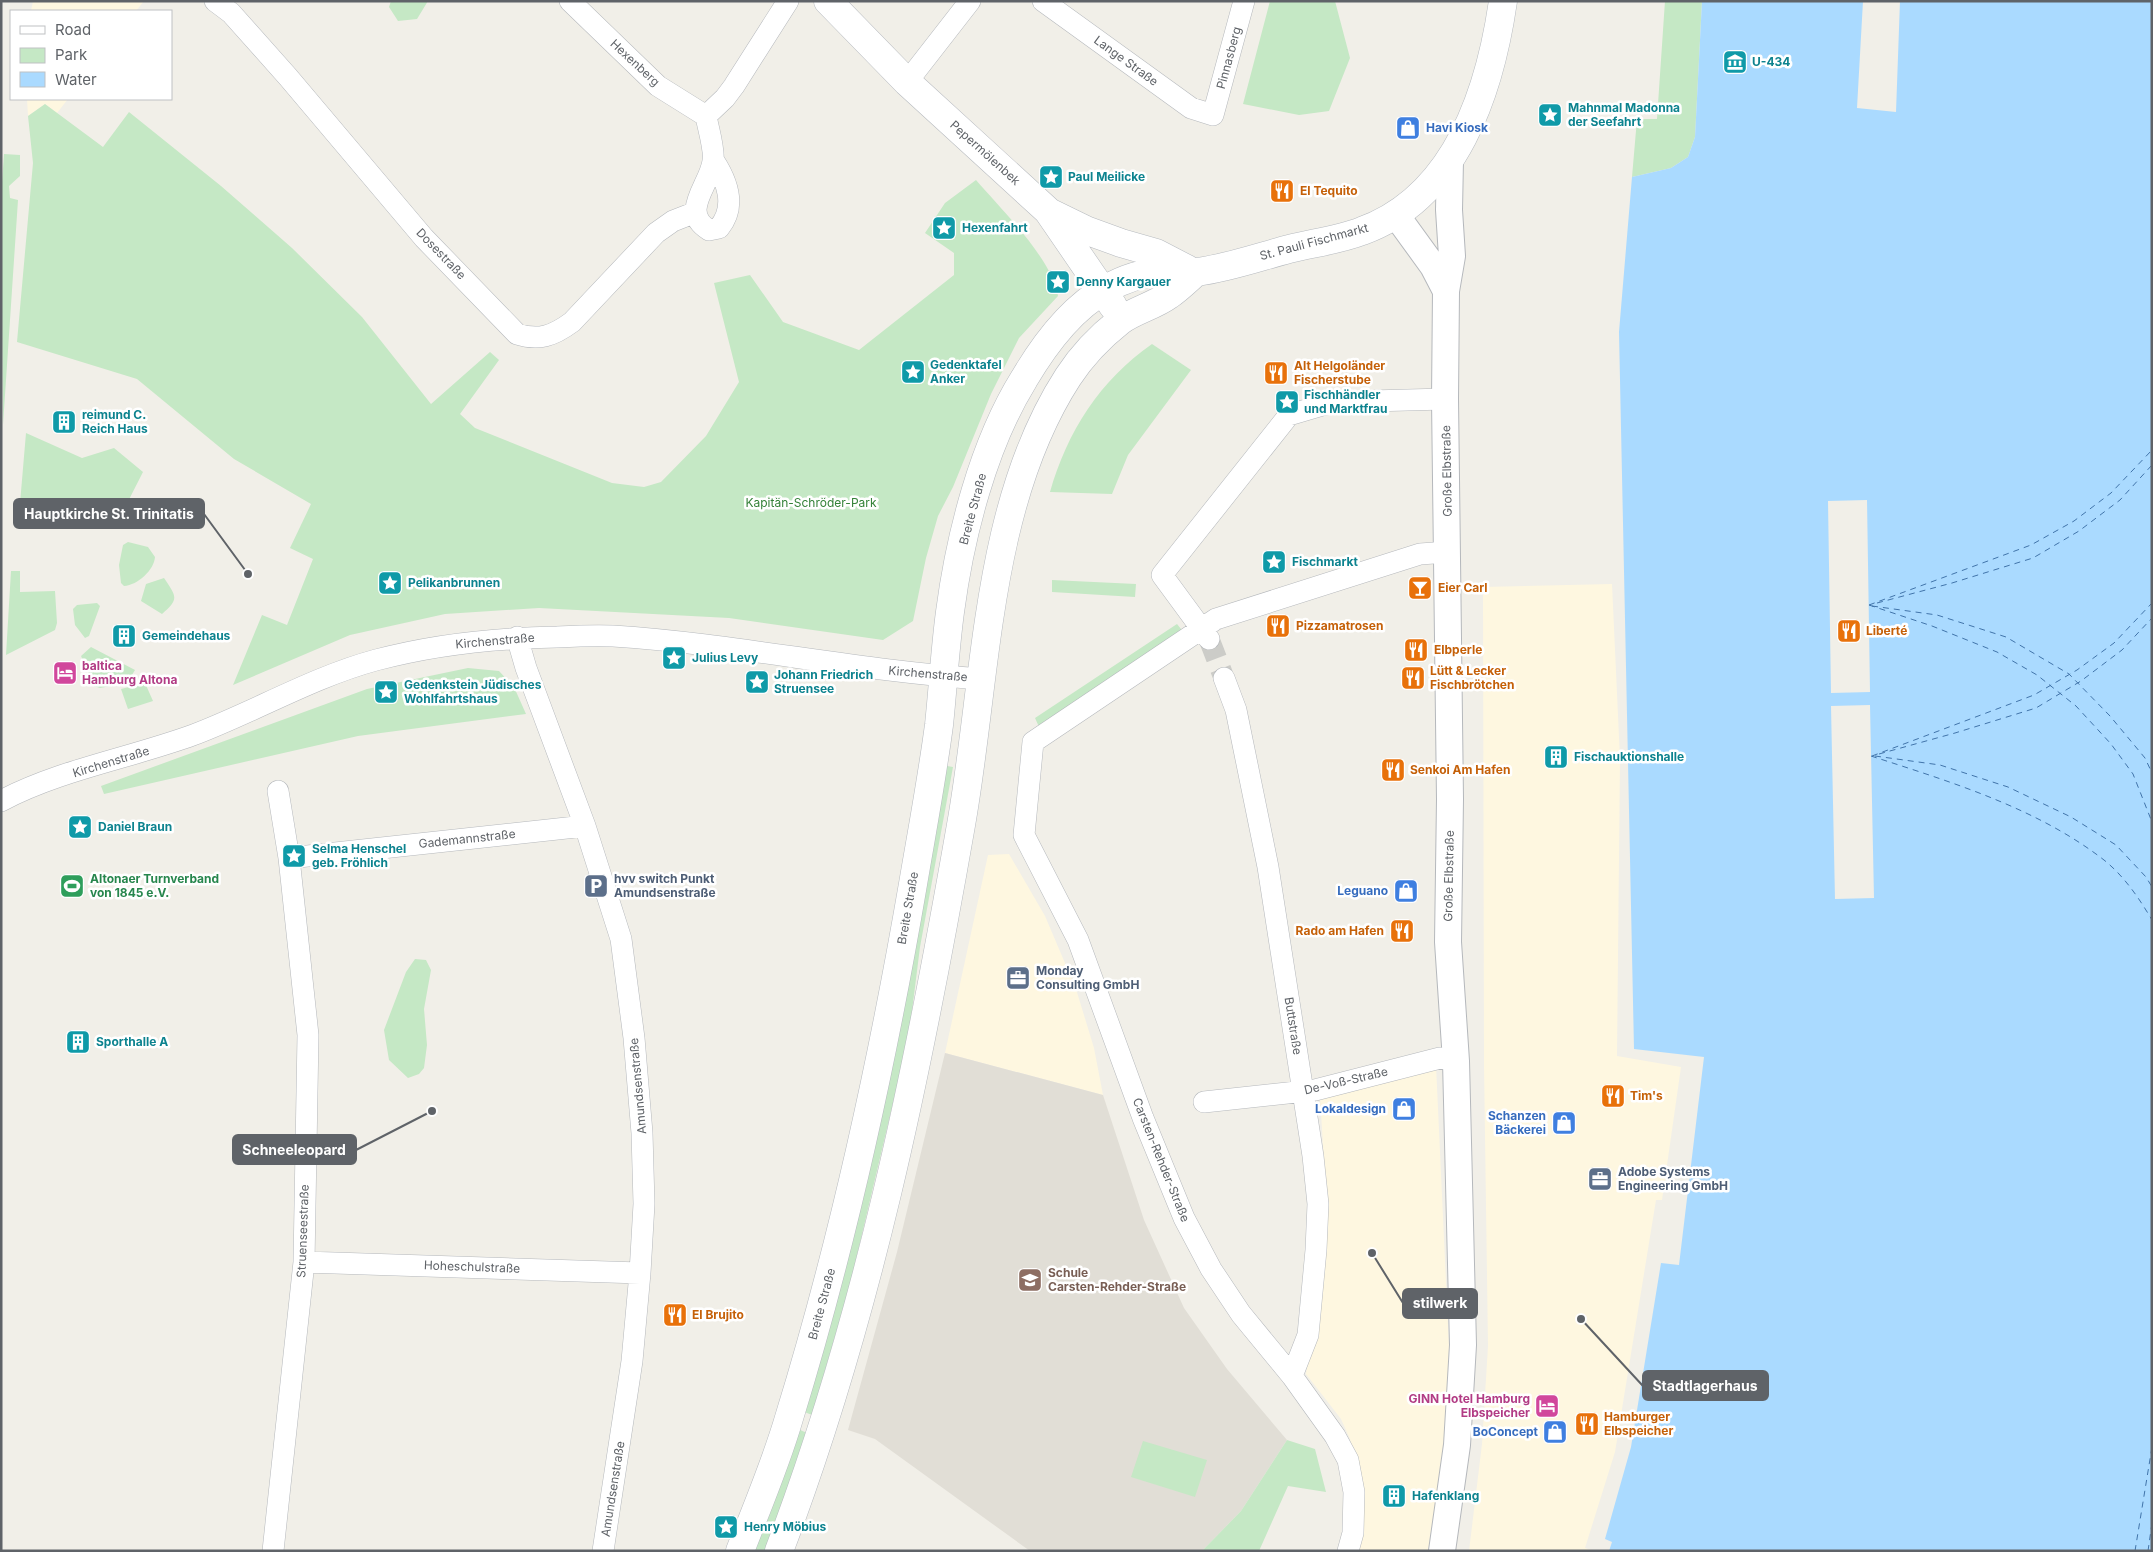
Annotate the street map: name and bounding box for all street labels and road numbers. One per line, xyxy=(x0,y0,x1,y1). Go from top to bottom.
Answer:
street label: Pinnasberg xyxy=(1213,25,1244,91)
street label: Lange Straße xyxy=(1091,32,1161,89)
street label: Hexenberg xyxy=(608,36,663,89)
street label: Pepermölenbek xyxy=(947,117,1024,188)
street label: St. Pauli Fischmarkt xyxy=(1258,220,1370,263)
street label: Dosestraße xyxy=(413,225,469,282)
street label: Große Elbstraße xyxy=(1438,425,1455,517)
street label: Breite Straße xyxy=(956,471,989,546)
street label: Kirchenstraße xyxy=(455,630,535,651)
street label: Kirchenstraße xyxy=(888,663,968,684)
street label: Kirchenstraße xyxy=(71,743,151,780)
street label: Gademannstraße xyxy=(418,826,516,851)
street label: Große Elbstraße xyxy=(1440,830,1457,922)
street label: Breite Straße xyxy=(894,870,921,945)
street label: Buttstraße xyxy=(1282,996,1305,1056)
street label: Amundsenstraße xyxy=(626,1037,649,1135)
street label: De-Voß-Straße xyxy=(1302,1064,1389,1097)
street label: Carsten-Rehder-Straße xyxy=(1130,1096,1193,1224)
street label: Struenseestraße xyxy=(293,1184,312,1278)
street label: Hoheschulstraße xyxy=(424,1257,520,1276)
street label: Breite Straße xyxy=(805,1266,838,1341)
street label: Amundsenstraße xyxy=(598,1440,627,1538)

